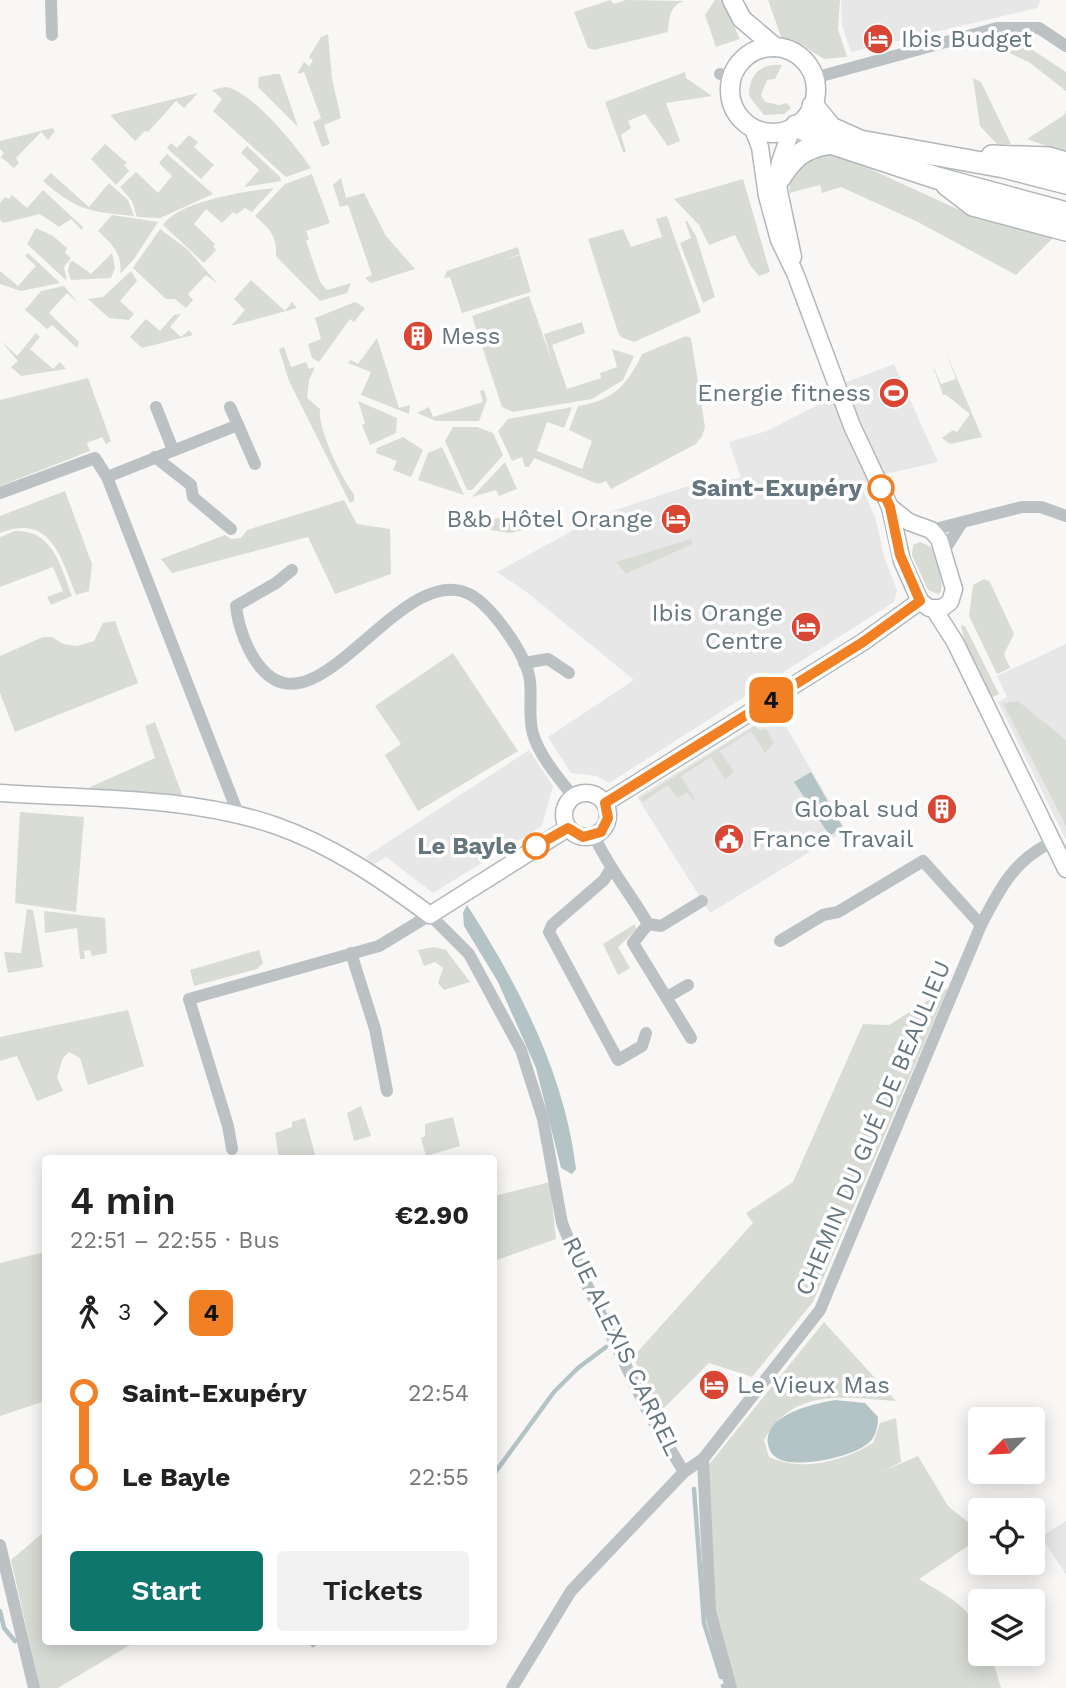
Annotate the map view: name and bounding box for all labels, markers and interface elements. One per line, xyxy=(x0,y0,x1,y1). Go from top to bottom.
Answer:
hotel icon: Ibis Budget xyxy=(861,22,895,56)
place label: Ibis Budget xyxy=(901,25,1032,53)
building icon: Mess xyxy=(401,319,435,353)
place label: Mess xyxy=(441,322,500,350)
sports icon: Energie fitness xyxy=(877,376,911,410)
place label: Energie fitness xyxy=(697,379,871,407)
place label: Saint-Exupéry xyxy=(691,474,862,502)
marker: Saint-Exupéry xyxy=(868,475,894,501)
hotel icon: B&b Hôtel Orange xyxy=(659,502,693,536)
place label: B&b Hôtel Orange xyxy=(447,505,653,533)
place label: Ibis Orange Centre xyxy=(651,599,783,655)
hotel icon: Ibis Orange Centre xyxy=(789,610,823,644)
line badge: 4 xyxy=(748,677,794,723)
text: 4 xyxy=(763,686,779,714)
building icon: Global sud xyxy=(925,792,959,826)
place label: Global sud xyxy=(794,795,919,823)
public building icon: France Travail xyxy=(712,822,746,856)
place label: France Travail xyxy=(752,825,914,853)
place label: Le Bayle xyxy=(417,832,517,860)
marker: Le Bayle xyxy=(523,833,549,859)
street label: CHEMIN DU GUÉ DE BEAULIEU xyxy=(790,956,956,1300)
text: 4 min xyxy=(70,1179,176,1223)
text: €2.90 xyxy=(395,1200,469,1230)
text: 22:51 – 22:55 · Bus xyxy=(70,1227,280,1254)
street label: RUE ALEXIS CARREL xyxy=(557,1232,687,1460)
icon: walk xyxy=(70,1294,108,1332)
icon: forward xyxy=(141,1294,179,1332)
text: 3 xyxy=(118,1299,131,1326)
text: 4 xyxy=(203,1299,219,1327)
hotel icon: Le Vieux Mas xyxy=(697,1368,731,1402)
place label: Le Vieux Mas xyxy=(737,1371,890,1399)
text: Saint-Exupéry xyxy=(122,1378,307,1408)
text: 22:54 xyxy=(408,1380,469,1407)
north arrow xyxy=(968,1407,1045,1484)
map controls xyxy=(968,1407,1045,1666)
text: Le Bayle xyxy=(122,1462,230,1492)
text: 22:55 xyxy=(409,1464,469,1491)
button: locate xyxy=(968,1498,1045,1575)
button: Start xyxy=(70,1551,263,1631)
button: Tickets xyxy=(277,1551,469,1631)
button: layers xyxy=(968,1589,1045,1666)

